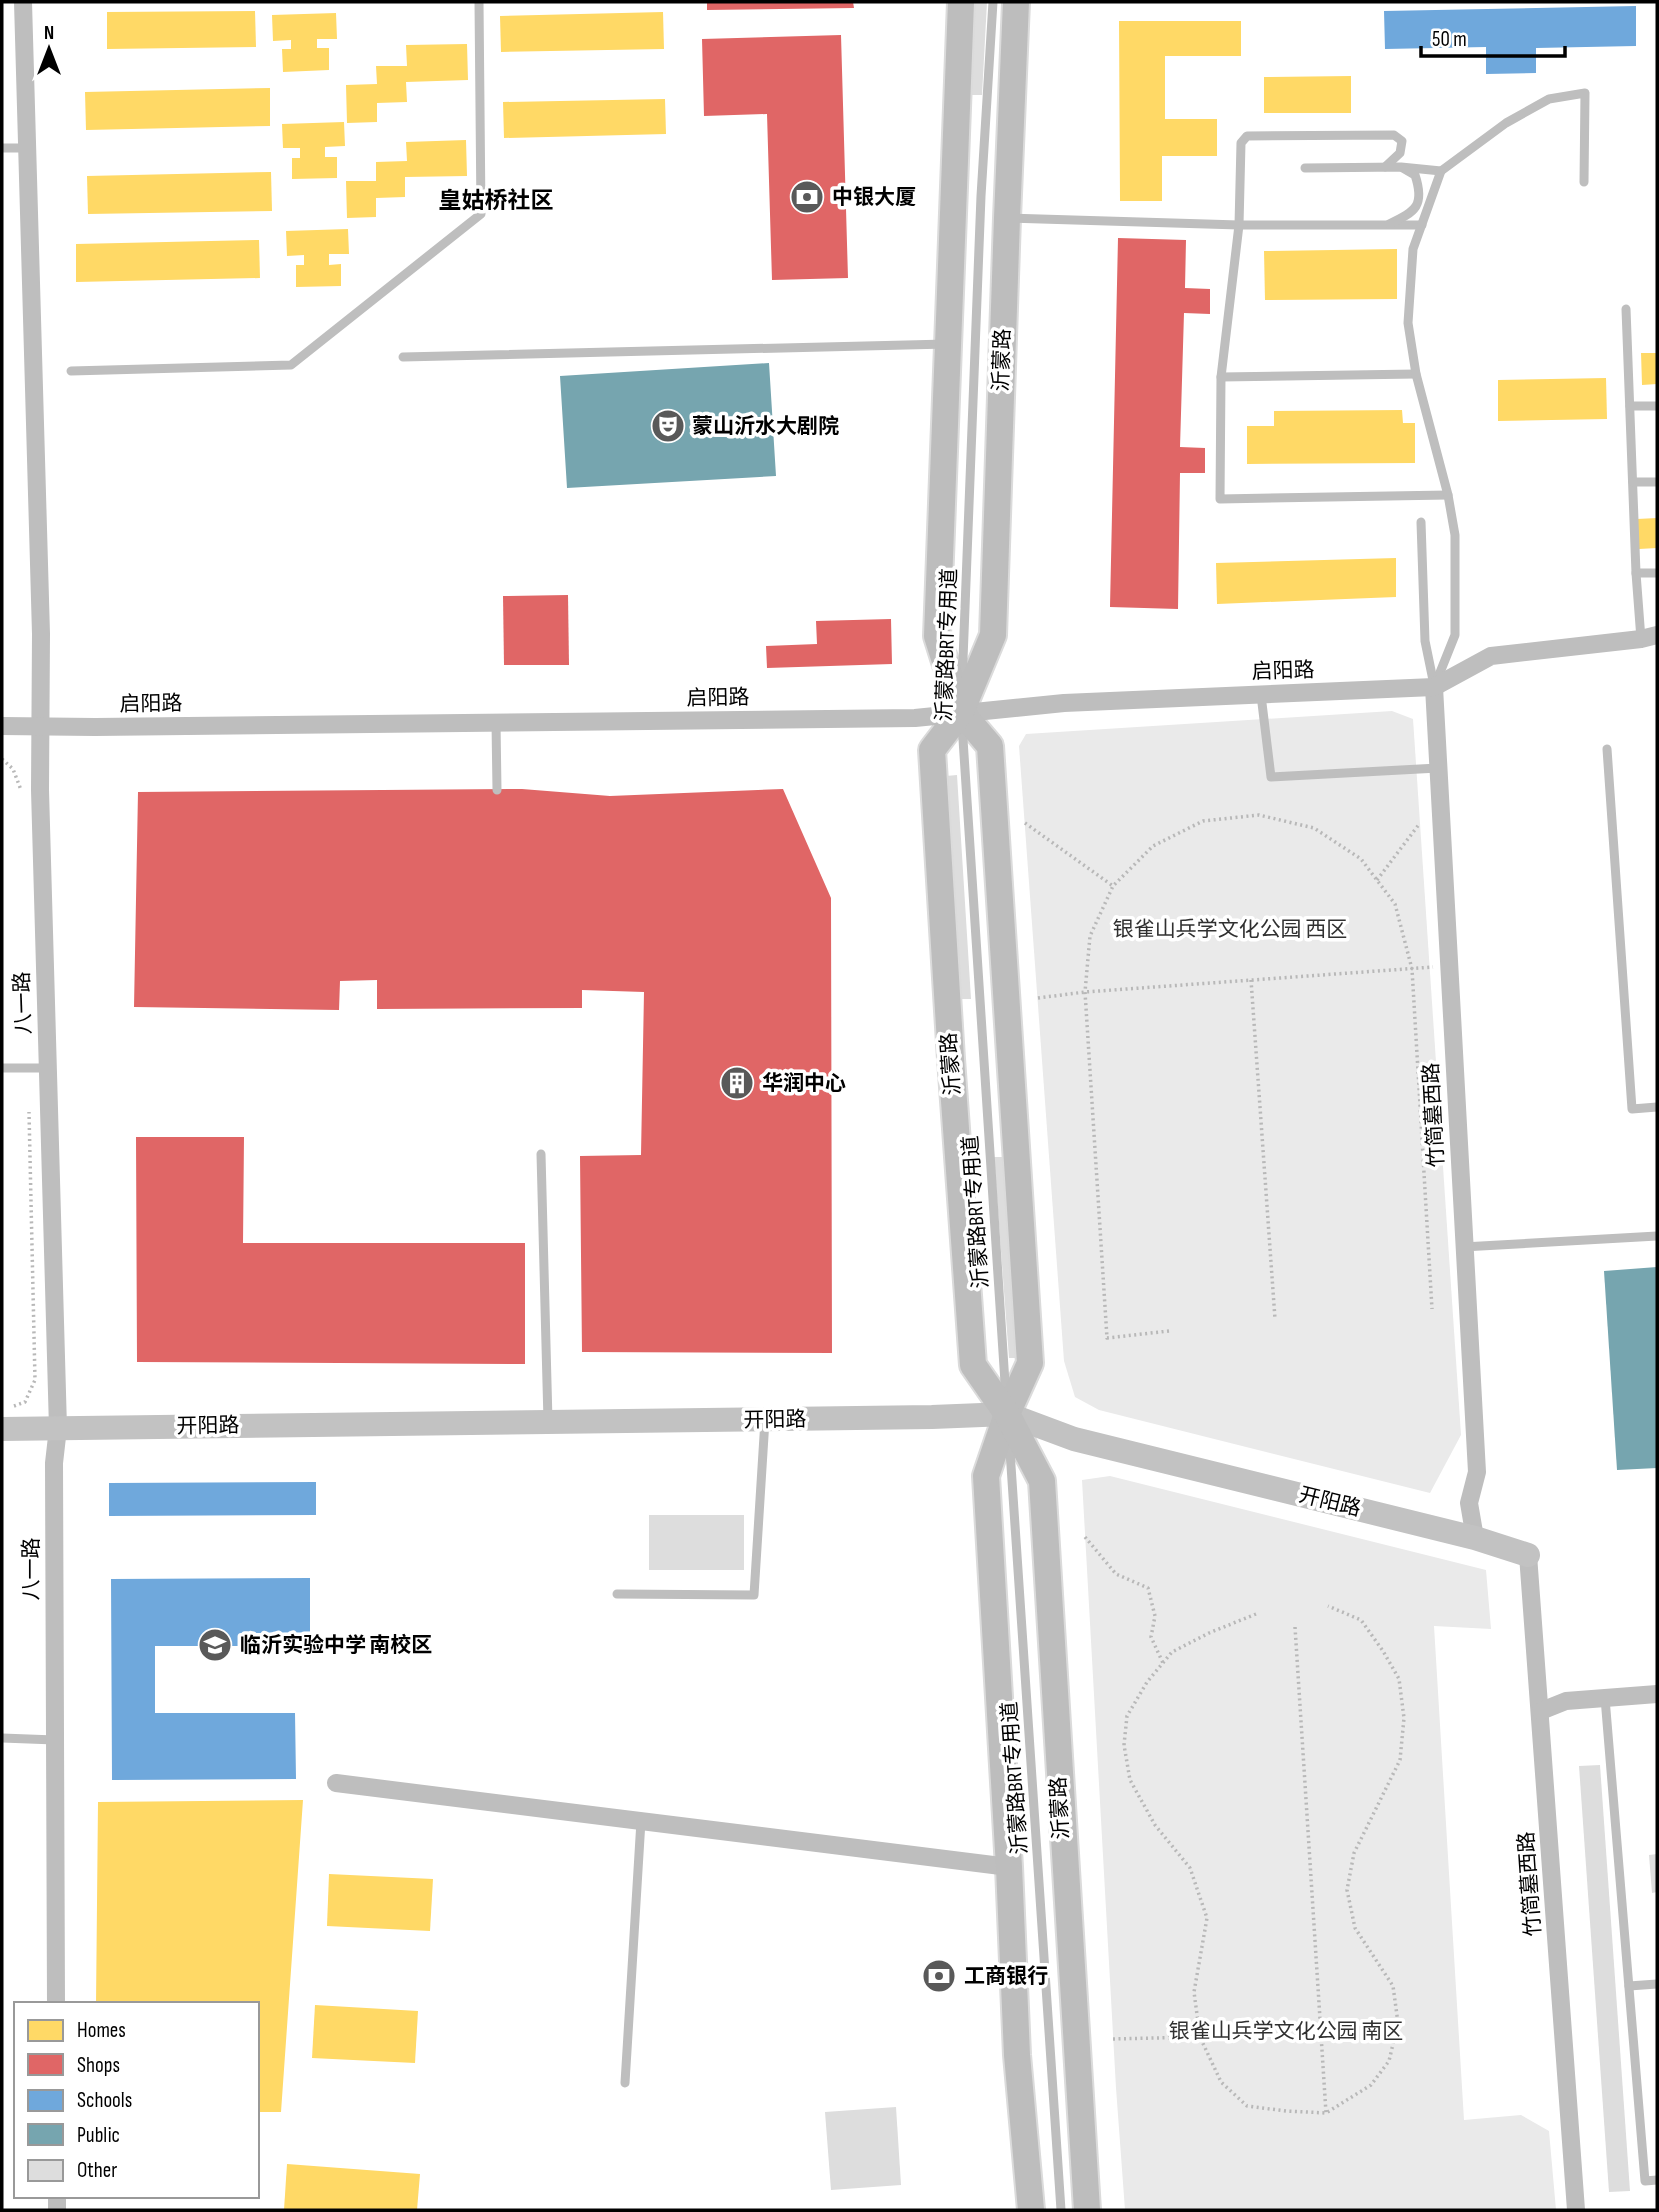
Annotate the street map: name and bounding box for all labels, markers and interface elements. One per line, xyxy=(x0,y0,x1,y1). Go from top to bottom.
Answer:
north arrow xyxy=(14,14,84,84)
scale bar xyxy=(1421,14,1564,58)
text: N xyxy=(44,22,54,45)
text: 50 m xyxy=(1432,27,1467,52)
bank icon: 中银大厦 xyxy=(788,178,826,216)
place label: 中银大厦 xyxy=(832,185,916,210)
district label: 皇姑桥社区 xyxy=(439,187,554,215)
street label: 沂蒙路 xyxy=(988,328,1016,392)
theatre icon: 蒙山沂水大剧院 xyxy=(649,407,687,445)
place label: 蒙山沂水大剧院 xyxy=(692,414,839,439)
street label: 沂蒙路BRT专用道 xyxy=(932,568,962,722)
street label: 启阳路 xyxy=(1251,657,1315,685)
street label: 启阳路 xyxy=(686,685,750,711)
street label: 启阳路 xyxy=(119,691,183,717)
park label: 银雀山兵学文化公园 西区 xyxy=(1113,917,1347,942)
street label: 八一路 xyxy=(9,971,37,1035)
street label: 沂蒙路 xyxy=(936,1032,966,1096)
street label: 竹简墓西路 xyxy=(1419,1062,1449,1168)
building icon: 华润中心 xyxy=(718,1064,756,1102)
place label: 华润中心 xyxy=(762,1071,846,1096)
street label: 沂蒙路BRT专用道 xyxy=(958,1135,994,1289)
street label: 开阳路 xyxy=(743,1407,807,1433)
street label: 开阳路 xyxy=(176,1413,240,1439)
street label: 开阳路 xyxy=(1296,1482,1364,1522)
street label: 八一路 xyxy=(19,1538,44,1601)
school or university icon: 临沂实验中学 南校区 xyxy=(196,1626,234,1664)
place label: 临沂实验中学 南校区 xyxy=(240,1633,432,1658)
street label: 沂蒙路BRT专用道 xyxy=(997,1701,1033,1855)
street label: 沂蒙路 xyxy=(1046,1776,1074,1840)
street label: 竹简墓西路 xyxy=(1514,1831,1546,1937)
bank icon: 工商银行 xyxy=(920,1957,958,1995)
place label: 工商银行 xyxy=(964,1964,1048,1989)
legend xyxy=(14,2002,259,2198)
text: Homes xyxy=(77,2018,126,2043)
park label: 银雀山兵学文化公园 南区 xyxy=(1169,2019,1403,2044)
text: Shops xyxy=(77,2053,120,2078)
text: Schools xyxy=(77,2088,132,2113)
text: Public xyxy=(77,2123,120,2148)
text: Other xyxy=(77,2158,117,2183)

